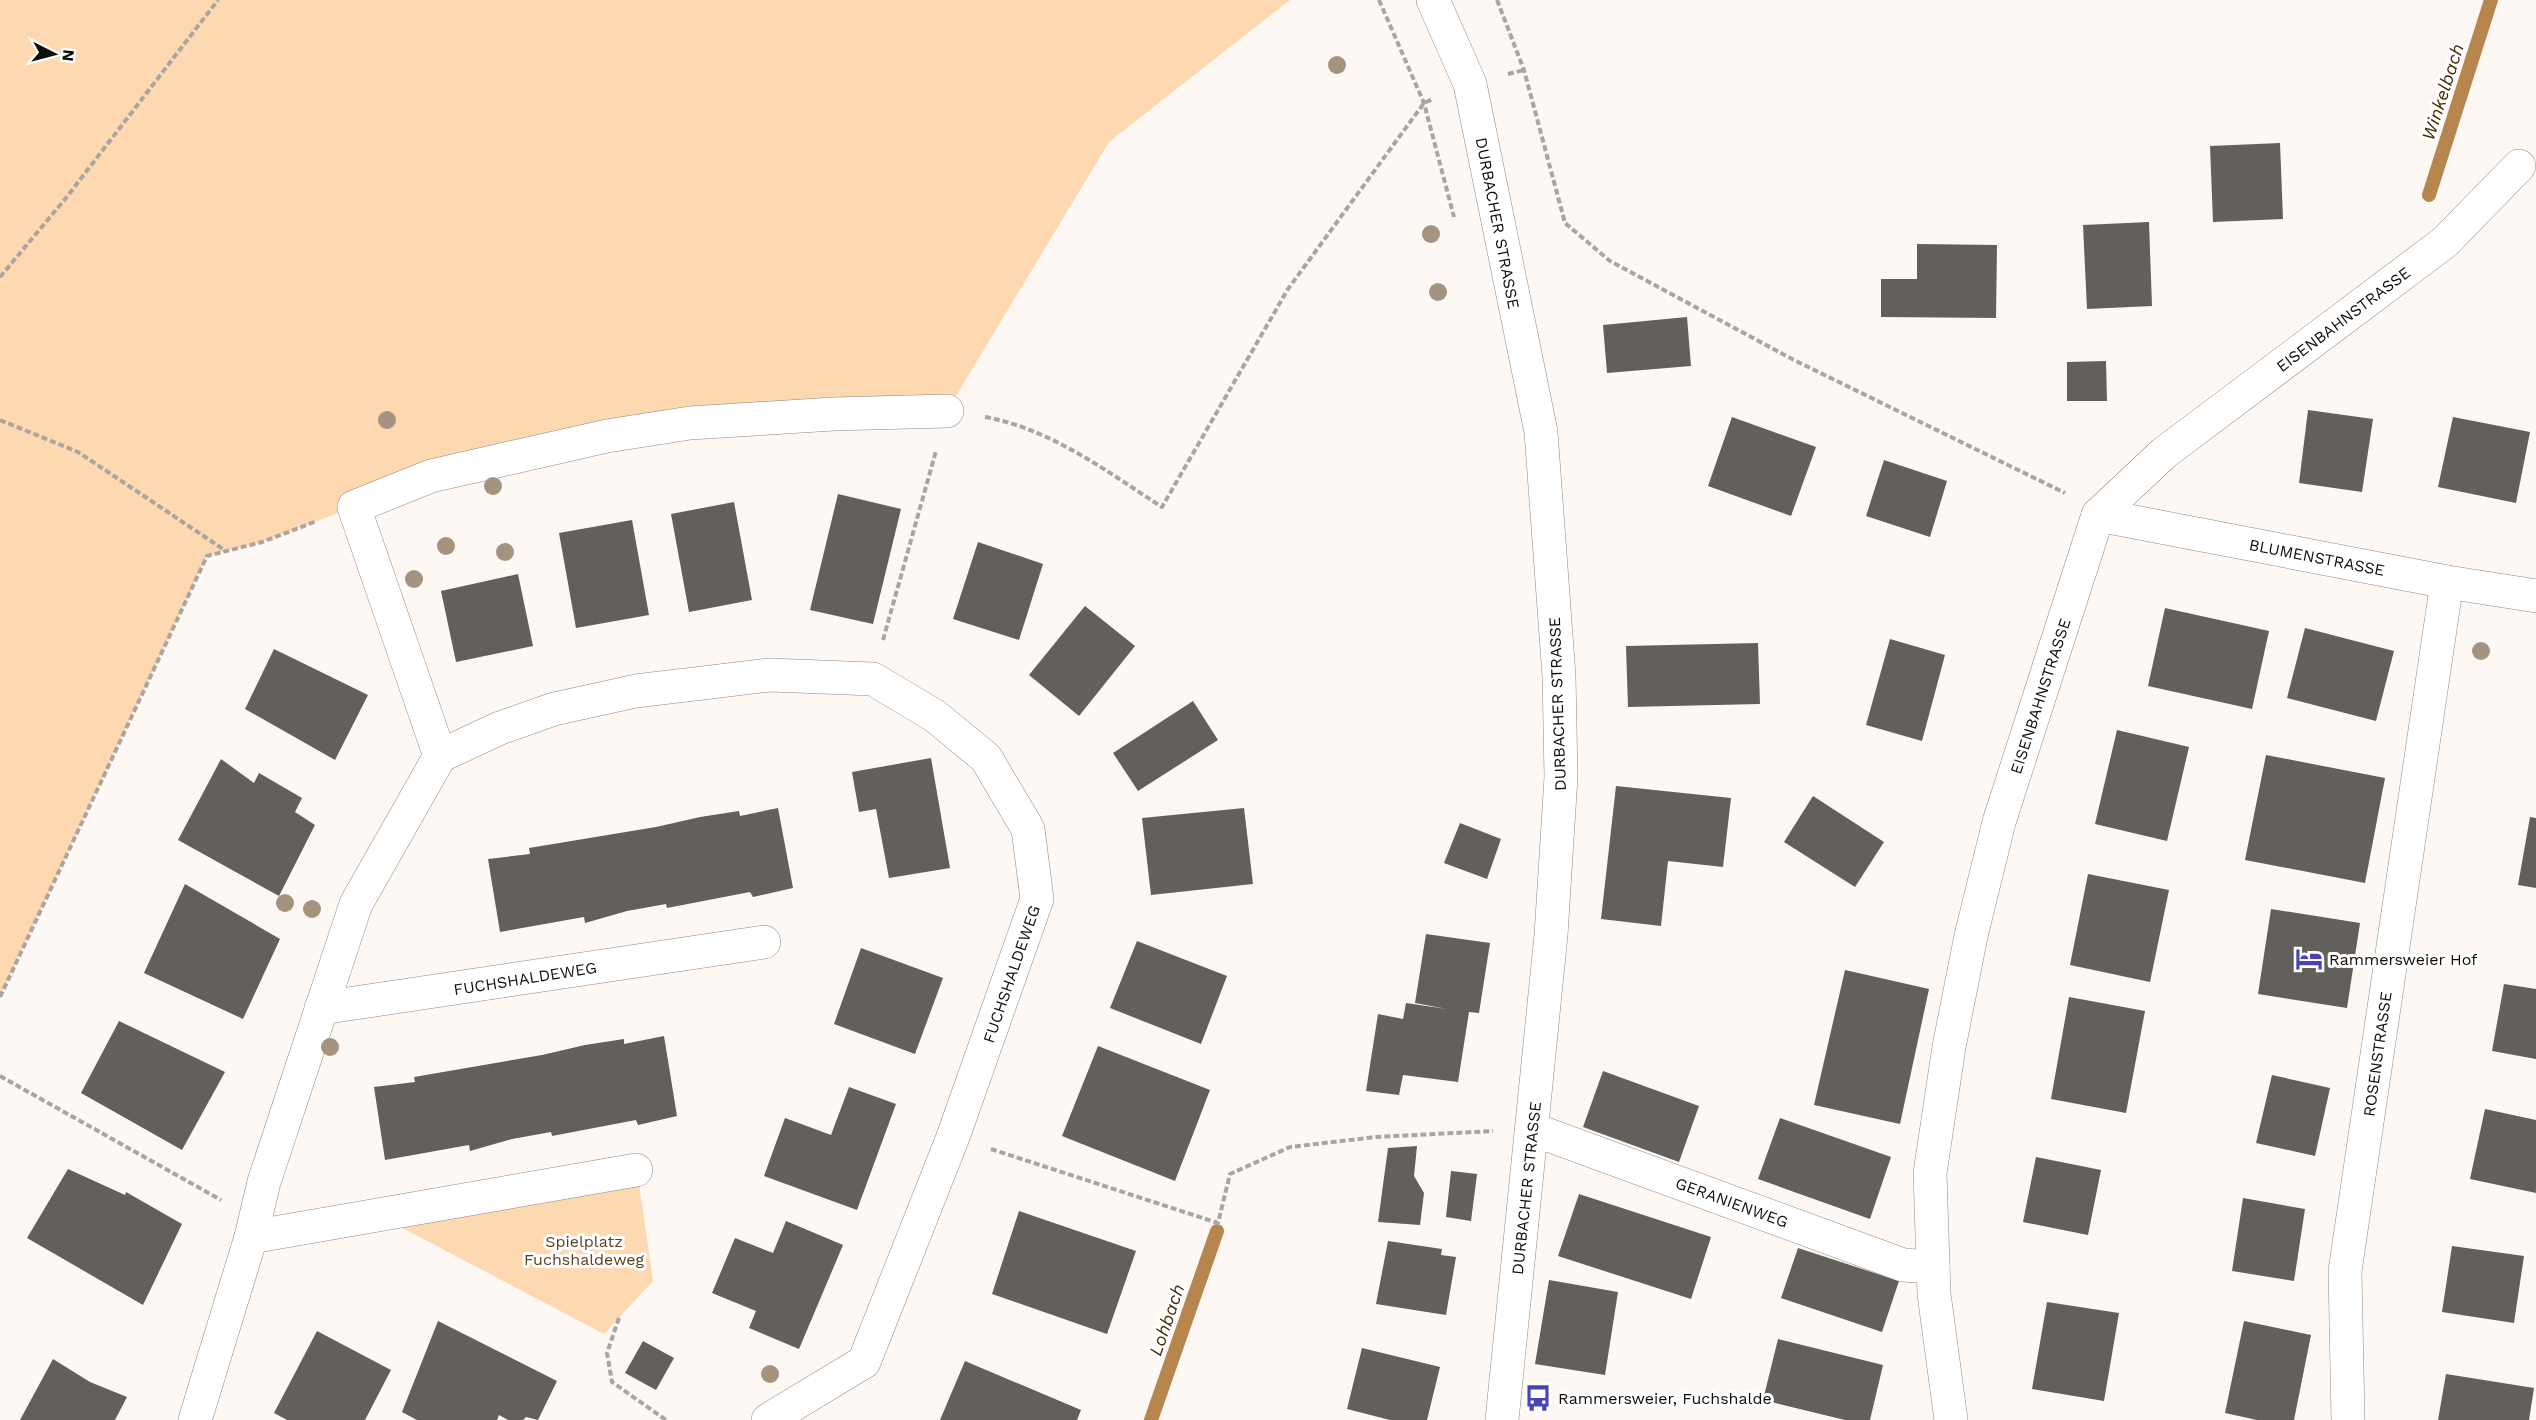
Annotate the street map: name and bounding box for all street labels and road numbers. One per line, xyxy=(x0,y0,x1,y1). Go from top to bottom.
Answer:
street label: DURBACHER STRASSE xyxy=(1472,136,1523,310)
street label: EISENBAHNSTRASSE xyxy=(2273,263,2414,376)
street label: BLUMENSTRASSE xyxy=(2247,535,2386,580)
street label: EISENBAHNSTRASSE xyxy=(2006,616,2075,776)
street label: DURBACHER STRASSE xyxy=(1545,617,1570,791)
street label: FUCHSHALDEWEG xyxy=(979,903,1044,1046)
street label: FUCHSHALDEWEG xyxy=(452,958,598,999)
street label: ROSENSTRASSE xyxy=(2359,990,2396,1118)
street label: DURBACHER STRASSE xyxy=(1508,1100,1545,1276)
street label: GERANIENWEG xyxy=(1673,1173,1791,1232)

